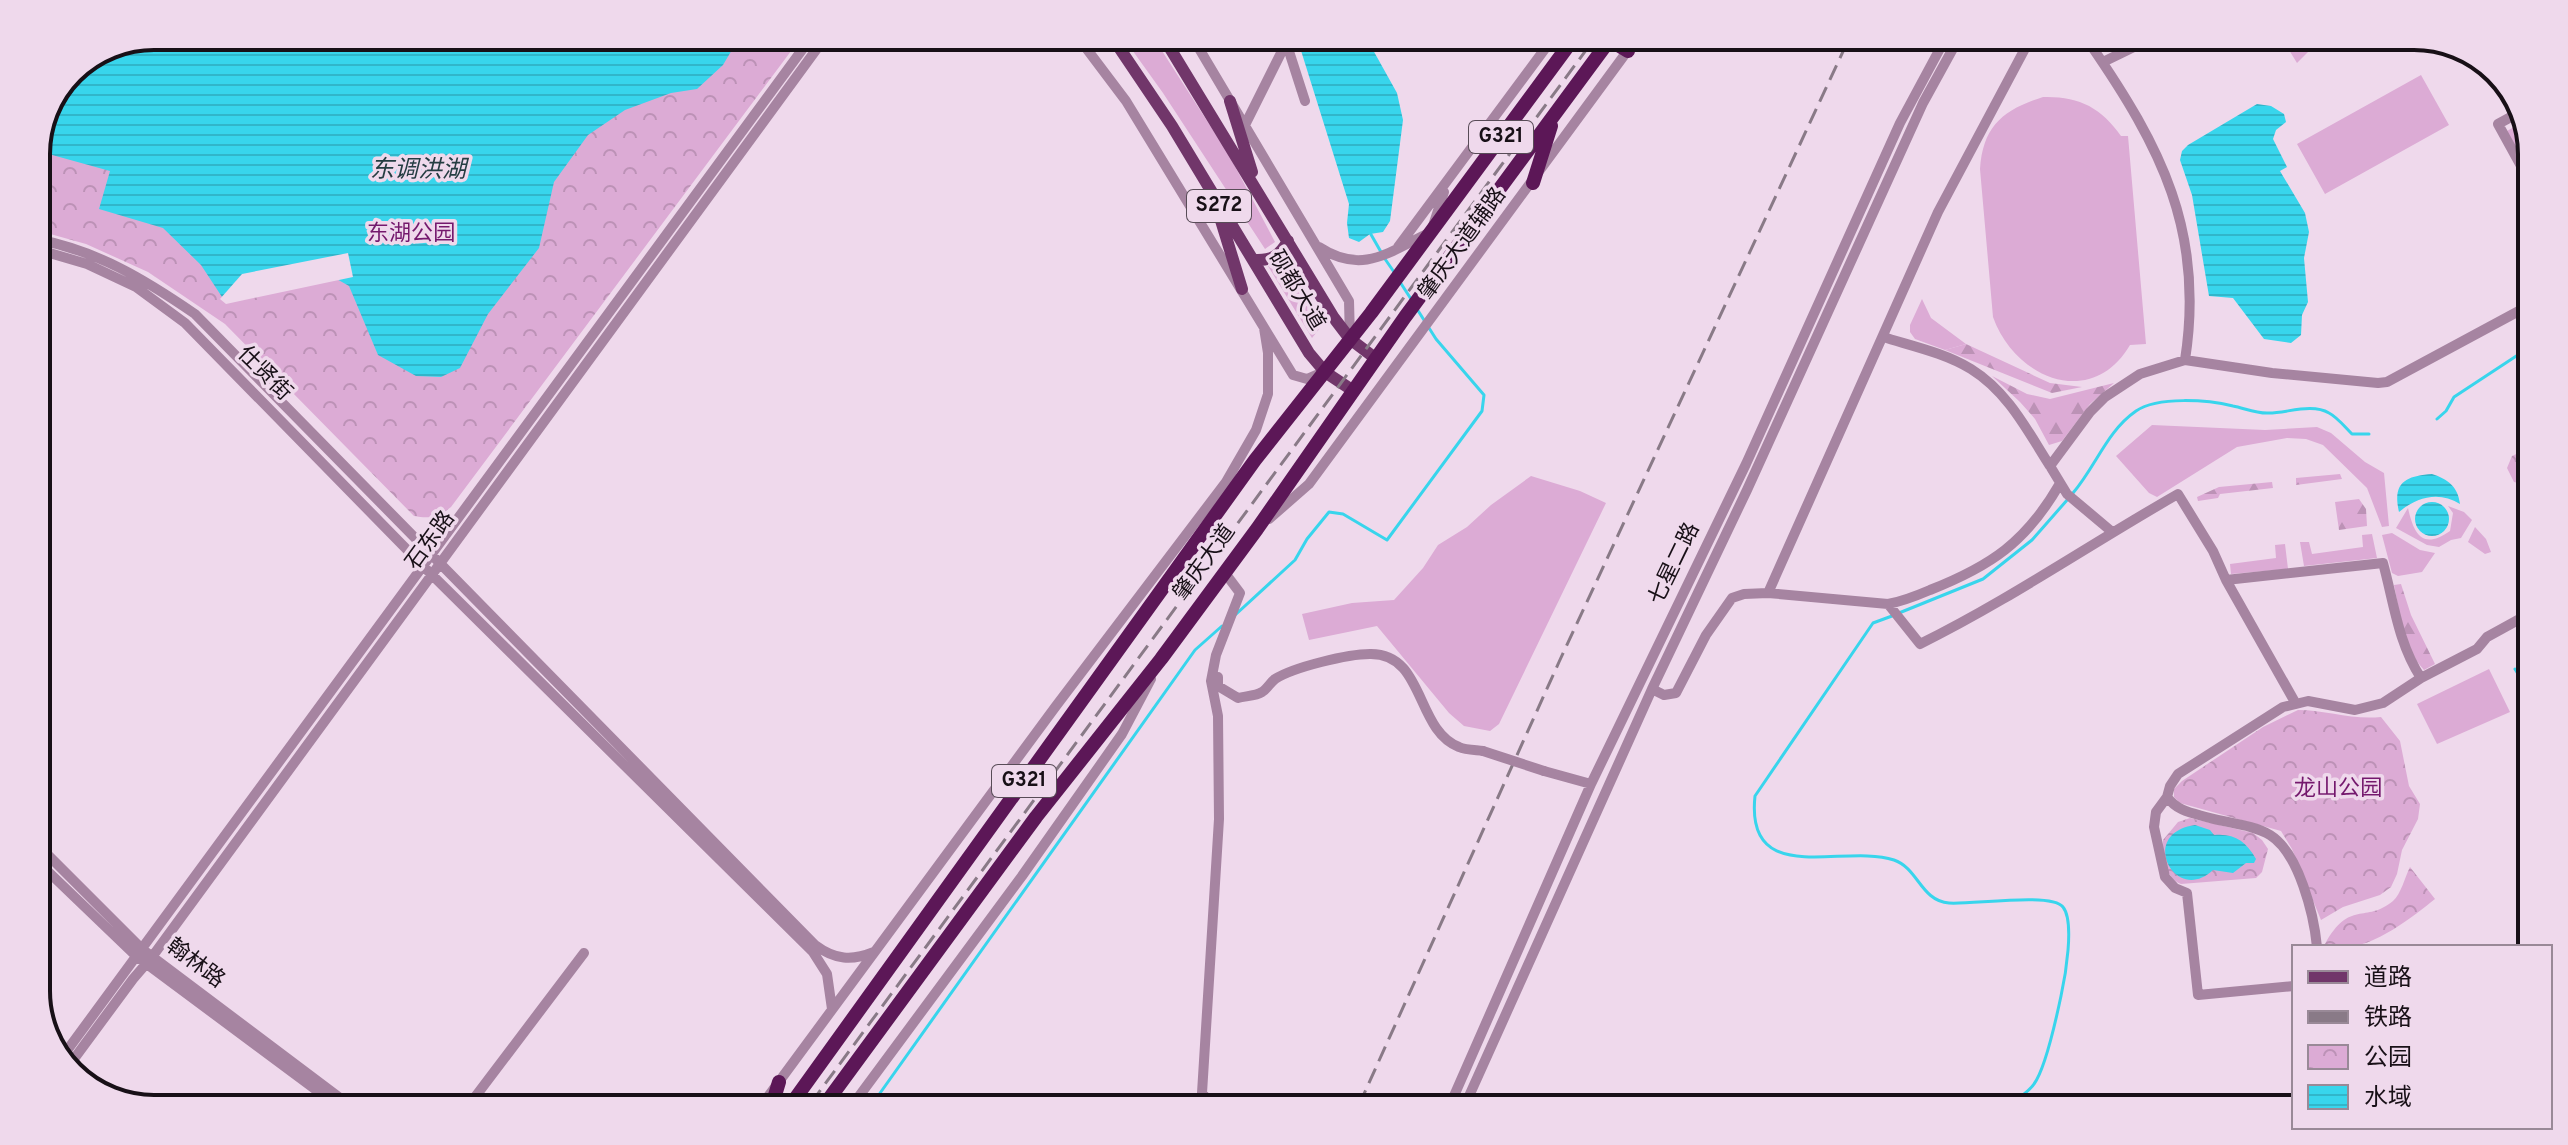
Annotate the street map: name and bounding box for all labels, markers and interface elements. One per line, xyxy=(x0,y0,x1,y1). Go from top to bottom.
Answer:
road number: G321 xyxy=(1469,121,1533,153)
water label: 东调洪湖 xyxy=(370,156,470,186)
street label: 肇庆大道辅路 xyxy=(1413,183,1513,305)
road number: S272 xyxy=(1187,190,1251,222)
park label: 东湖公园 xyxy=(367,221,455,248)
street label: 砚都大道 xyxy=(1262,246,1330,336)
street label: 仕贤街 xyxy=(231,341,297,407)
street label: 石东路 xyxy=(401,506,461,576)
street label: 肇庆大道 xyxy=(1168,519,1242,607)
street label: 七星二路 xyxy=(1644,519,1706,609)
road number: G321 xyxy=(992,765,1056,797)
park label: 龙山公园 xyxy=(2294,776,2382,803)
street label: 翰林路 xyxy=(161,933,229,995)
legend xyxy=(2292,945,2552,1129)
text: 道路 xyxy=(2364,964,2412,994)
text: 铁路 xyxy=(2364,1004,2412,1034)
text: 公园 xyxy=(2364,1044,2412,1074)
text: 水域 xyxy=(2364,1084,2412,1114)

